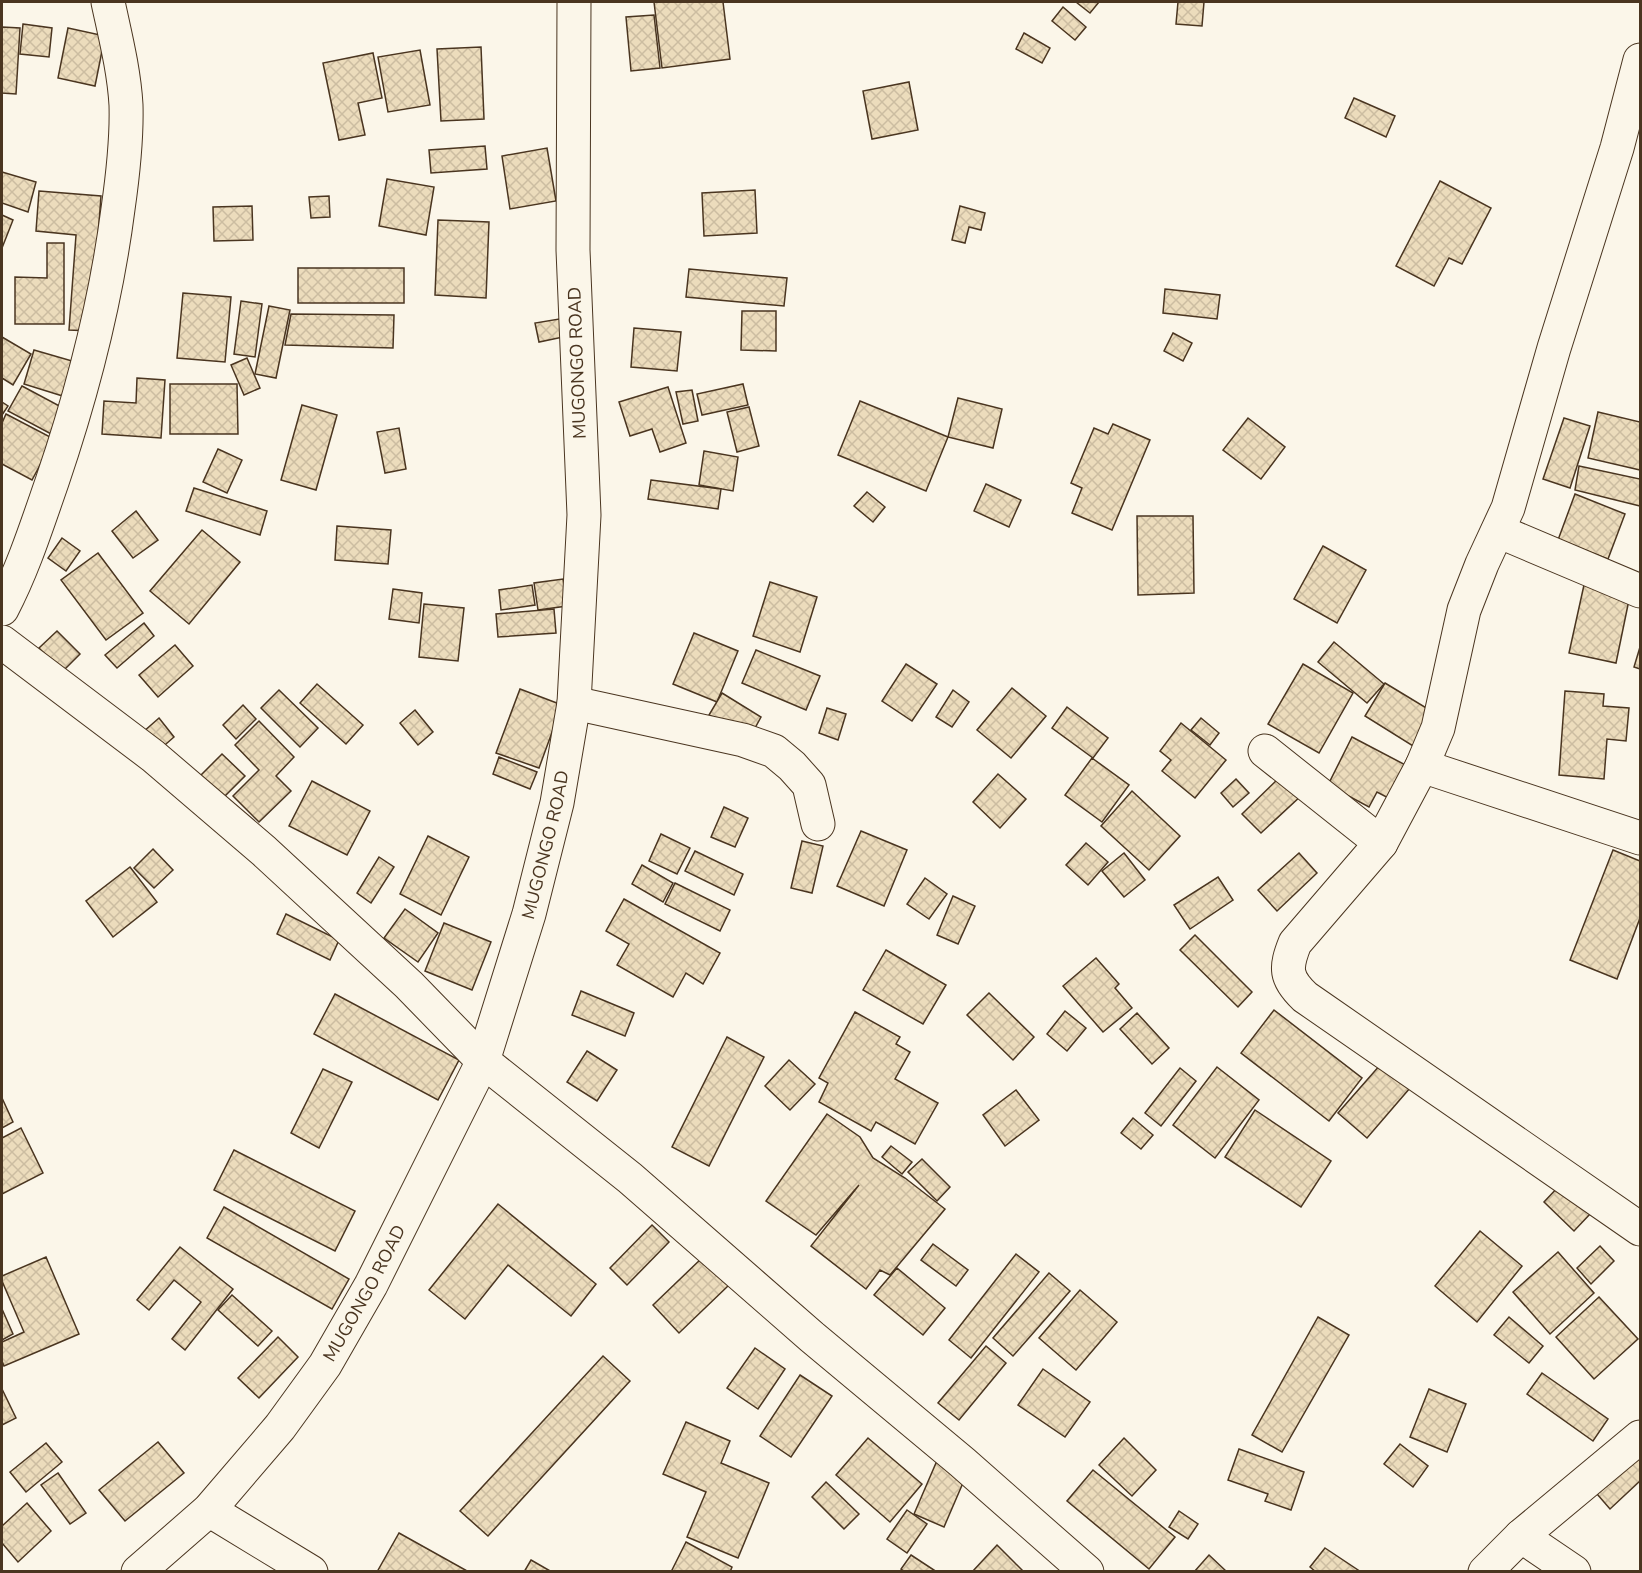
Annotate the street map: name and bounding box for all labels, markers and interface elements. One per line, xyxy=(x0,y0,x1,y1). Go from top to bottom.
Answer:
street label: MUGONGO ROAD xyxy=(562,287,592,439)
street label: MUGONGO ROAD xyxy=(516,769,574,922)
street label: MUGONGO ROAD xyxy=(317,1221,411,1366)

